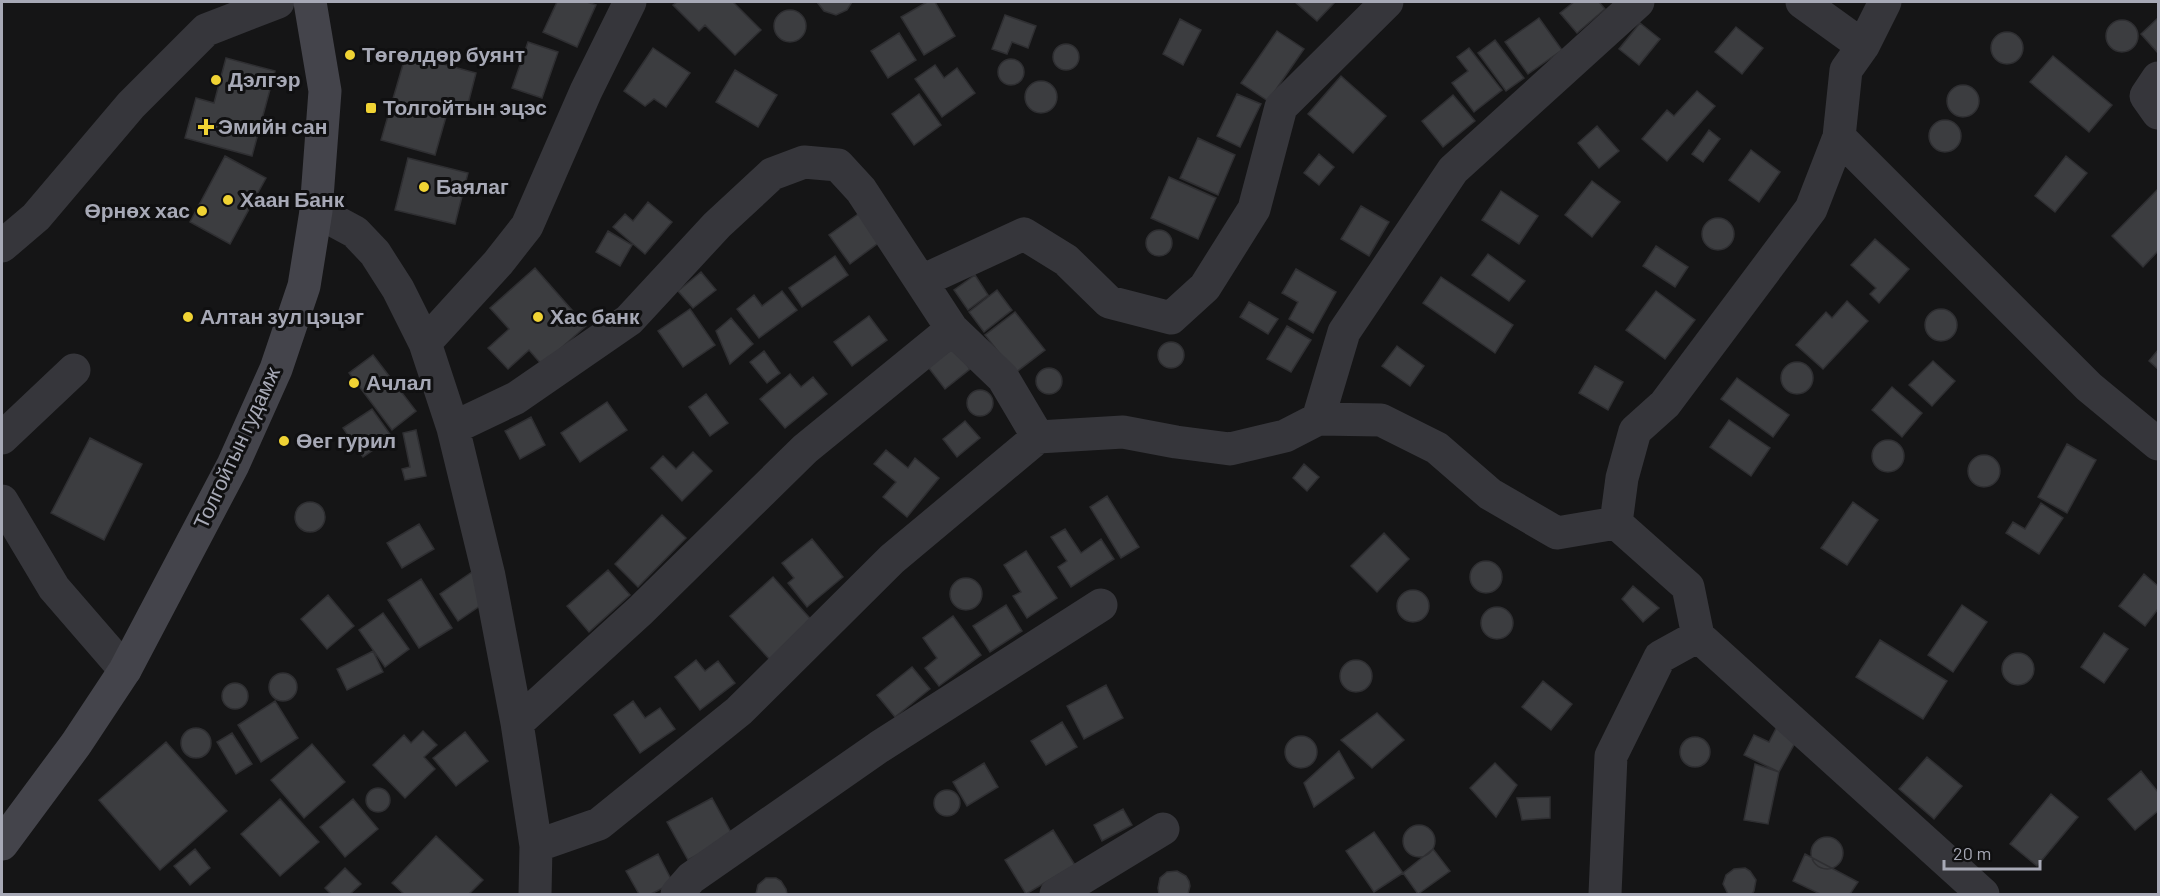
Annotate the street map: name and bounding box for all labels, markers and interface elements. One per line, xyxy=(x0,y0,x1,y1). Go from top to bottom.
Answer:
place label: Төгөлдөр буянт xyxy=(362,41,525,66)
marker: Төгөлдөр буянт xyxy=(343,48,357,62)
place label: Дэлгэр xyxy=(228,66,301,91)
marker: Дэлгэр xyxy=(209,73,223,87)
place label: Толгойтын эцэс xyxy=(383,94,547,119)
marker: Толгойтын эцэс xyxy=(364,101,378,115)
place label: Эмийн сан xyxy=(218,113,327,138)
marker: Эмийн сан xyxy=(199,120,213,134)
place label: Баялаг xyxy=(436,173,509,198)
marker: Баялаг xyxy=(417,180,431,194)
place label: Хаан Банк xyxy=(240,186,345,211)
marker: Хаан Банк xyxy=(221,193,235,207)
place label: Өрнөх хас xyxy=(84,197,190,222)
marker: Өрнөх хас xyxy=(195,204,209,218)
place label: Алтан зул цэцэг xyxy=(200,303,364,328)
place label: Хас банк xyxy=(550,303,640,328)
marker: Алтан зул цэцэг xyxy=(181,310,195,324)
marker: Хас банк xyxy=(531,310,545,324)
street label: Толгойтын гудамж xyxy=(187,362,284,532)
place label: Ачлал xyxy=(366,369,432,394)
marker: Ачлал xyxy=(347,376,361,390)
place label: Өег гурил xyxy=(296,427,396,452)
marker: Өег гурил xyxy=(277,434,291,448)
scale bar xyxy=(1944,833,2040,871)
text: 20 m xyxy=(1953,842,1991,864)

